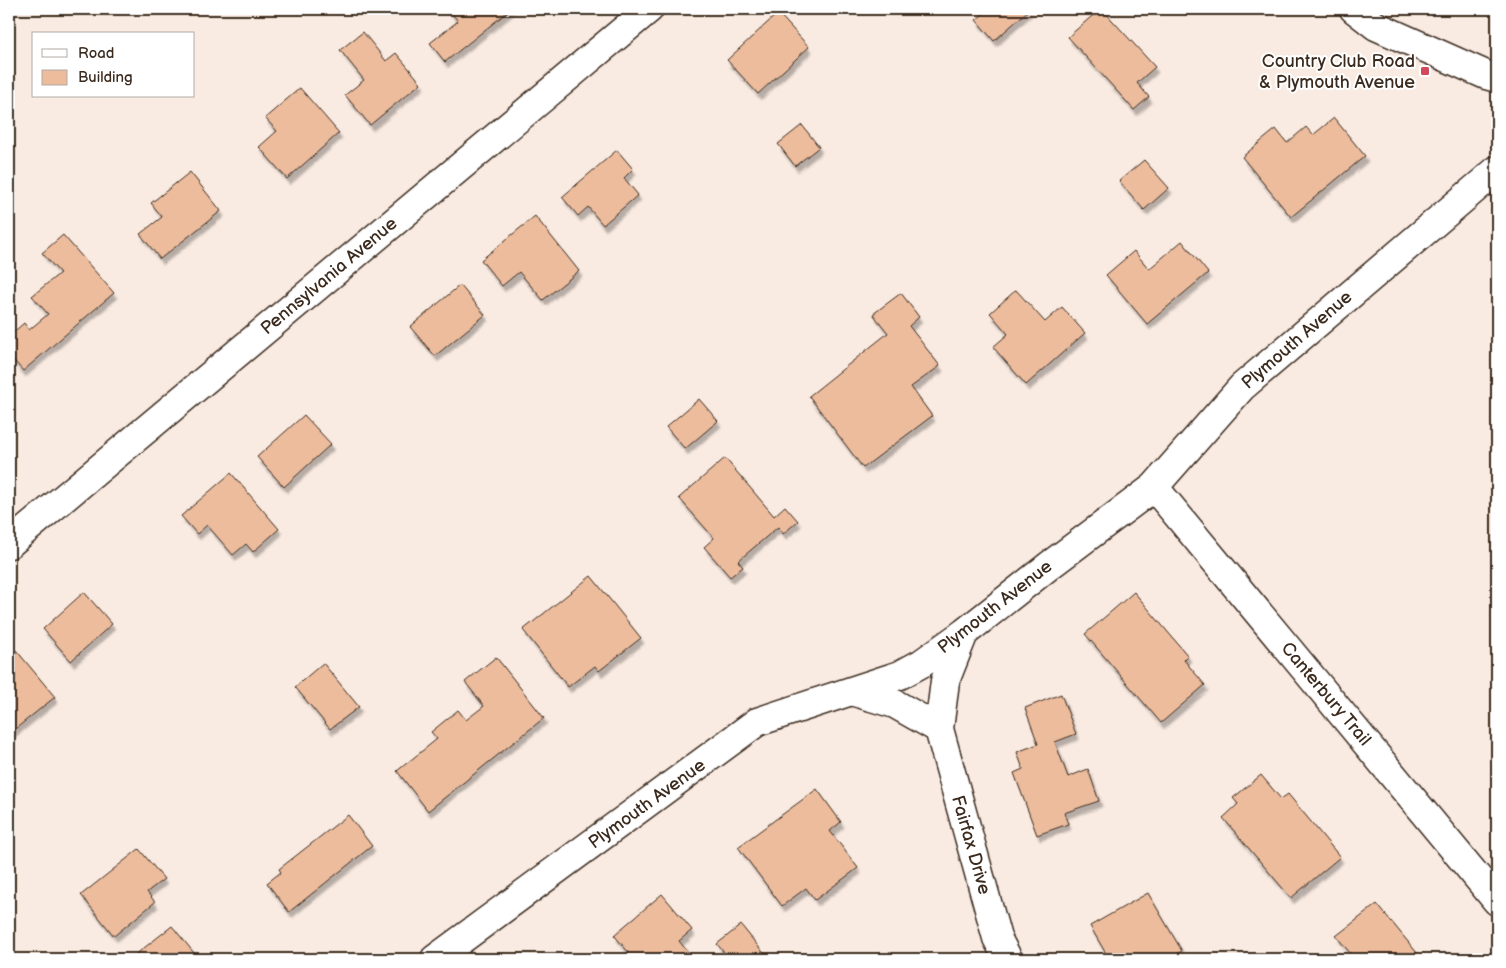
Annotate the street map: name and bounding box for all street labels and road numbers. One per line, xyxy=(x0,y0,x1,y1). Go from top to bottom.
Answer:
street label: Pennsylvania Avenue xyxy=(257,213,402,339)
street label: Plymouth Avenue xyxy=(1238,286,1357,394)
street label: Plymouth Avenue xyxy=(934,556,1057,658)
street label: Canterbury Trail xyxy=(1277,638,1375,750)
street label: Plymouth Avenue xyxy=(585,754,710,853)
street label: Fairfax Drive xyxy=(947,793,995,897)

